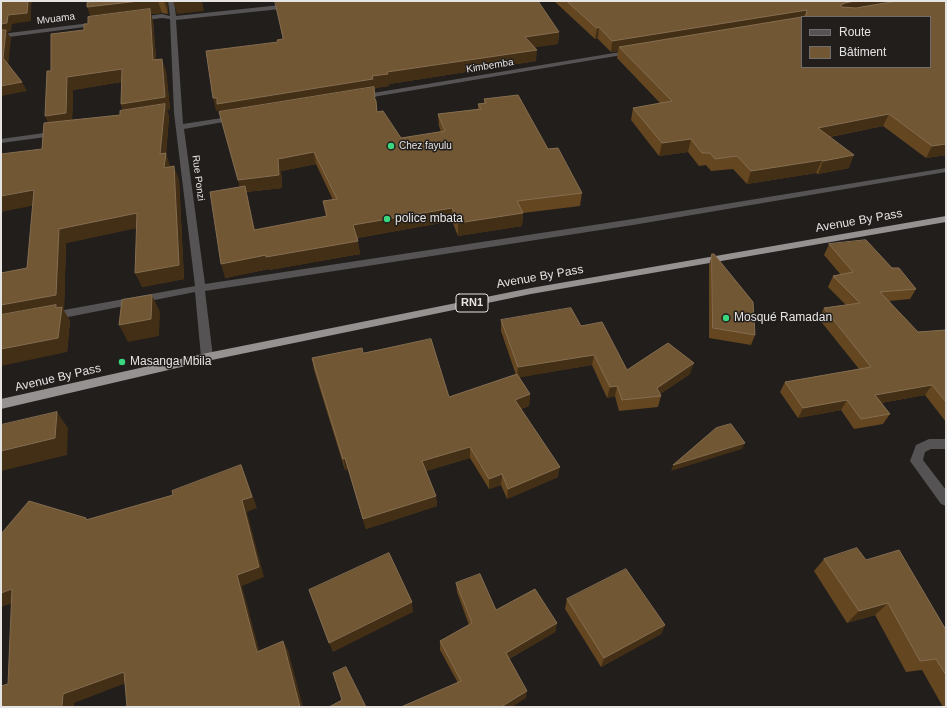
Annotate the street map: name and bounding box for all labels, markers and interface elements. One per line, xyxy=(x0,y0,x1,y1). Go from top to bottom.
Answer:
street label: Mvuama xyxy=(36,11,76,27)
legend xyxy=(801,16,931,68)
text: Route xyxy=(839,25,871,39)
text: Bâtiment xyxy=(839,45,886,59)
street label: Kimbemba xyxy=(465,56,515,76)
place label: Chez fayulu xyxy=(399,140,452,152)
marker: Chez fayulu xyxy=(386,141,396,151)
street label: Rue Ponzi xyxy=(189,154,207,202)
street label: Avenue By Pass xyxy=(815,206,903,236)
place label: police mbata xyxy=(395,212,463,226)
marker: police mbata xyxy=(382,214,392,224)
street label: Avenue By Pass xyxy=(496,262,584,292)
road number: RN1 xyxy=(456,294,488,312)
place label: Mosqué Ramadan xyxy=(734,311,832,325)
marker: Mosqué Ramadan xyxy=(721,313,731,323)
place label: Masanga Mbila xyxy=(130,355,211,369)
marker: Masanga Mbila xyxy=(117,357,127,367)
street label: Avenue By Pass xyxy=(14,361,102,395)

